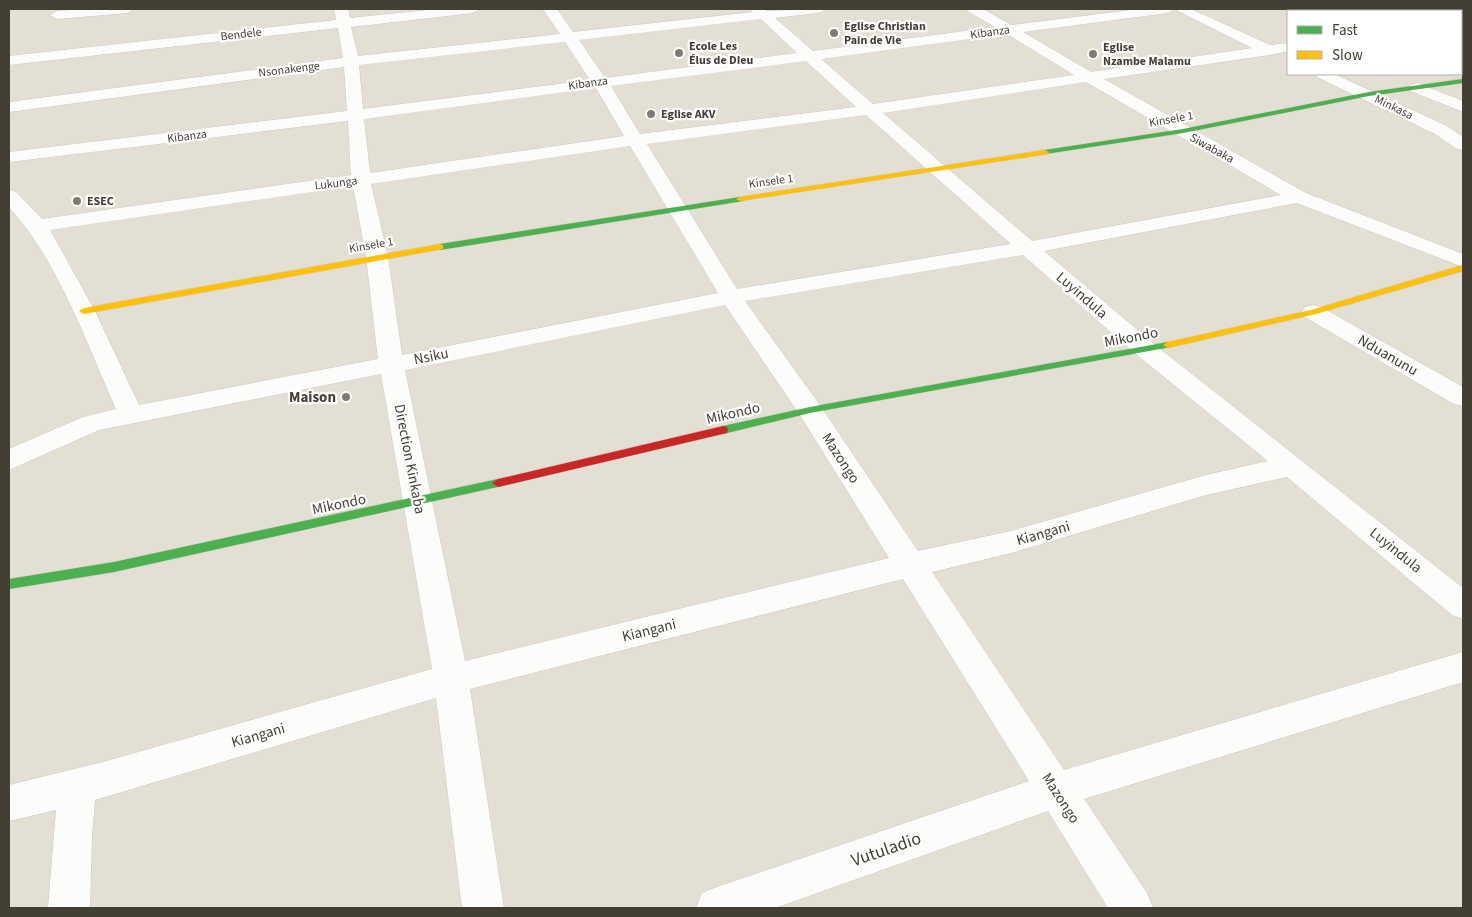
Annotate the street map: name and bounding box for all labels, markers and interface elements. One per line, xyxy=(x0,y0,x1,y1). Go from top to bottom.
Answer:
legend xyxy=(1287,10,1462,75)
place label: Eglise Christian Pain de Vie xyxy=(844,18,926,49)
text: Fast xyxy=(1332,20,1358,41)
street label: Kibanza xyxy=(969,21,1011,44)
street label: Bendele xyxy=(220,24,263,45)
marker: Eglise Christian Pain de Vie xyxy=(828,27,840,39)
place label: Ecole Les Élus de DIeu xyxy=(689,38,753,69)
place label: Eglise Nzambe Malamu xyxy=(1103,39,1191,70)
text: Slow xyxy=(1332,45,1363,66)
marker: Ecole Les Élus de DIeu xyxy=(673,47,685,59)
marker: Eglise Nzambe Malamu xyxy=(1087,48,1099,60)
street label: Nsonakenge xyxy=(257,57,321,82)
street label: Kibanza xyxy=(567,72,609,95)
street label: Minkasa xyxy=(1372,91,1416,124)
place label: Eglise AKV xyxy=(661,106,716,123)
street label: Kinsele 1 xyxy=(1148,107,1195,132)
marker: Eglise AKV xyxy=(645,108,657,120)
street label: Kibanza xyxy=(166,126,208,147)
street label: Siwabaka xyxy=(1187,129,1237,168)
street label: Kinsele 1 xyxy=(748,170,794,193)
street label: Lukunga xyxy=(314,172,358,195)
place label: ESEC xyxy=(87,193,114,210)
marker: ESEC xyxy=(71,195,83,207)
street label: Kinsele 1 xyxy=(348,233,395,258)
street label: Luyindula xyxy=(1051,267,1112,324)
street label: Mikondo xyxy=(1102,322,1160,353)
street label: Nduanunu xyxy=(1354,330,1422,381)
street label: Nsiku xyxy=(412,343,450,370)
place label: Maison xyxy=(289,387,336,408)
marker: Maison xyxy=(340,391,352,403)
street label: Mikondo xyxy=(704,397,762,430)
street label: Direction Kinkaba xyxy=(389,402,430,516)
street label: Mazongo xyxy=(816,429,865,488)
street label: Mikondo xyxy=(310,489,368,520)
street label: Kiangani xyxy=(1014,516,1072,551)
street label: Luyindula xyxy=(1365,523,1426,578)
street label: Kiangani xyxy=(620,614,678,647)
street label: Kiangani xyxy=(229,718,287,753)
street label: Mazongo xyxy=(1036,769,1085,828)
street label: Vutuladio xyxy=(848,826,924,873)

